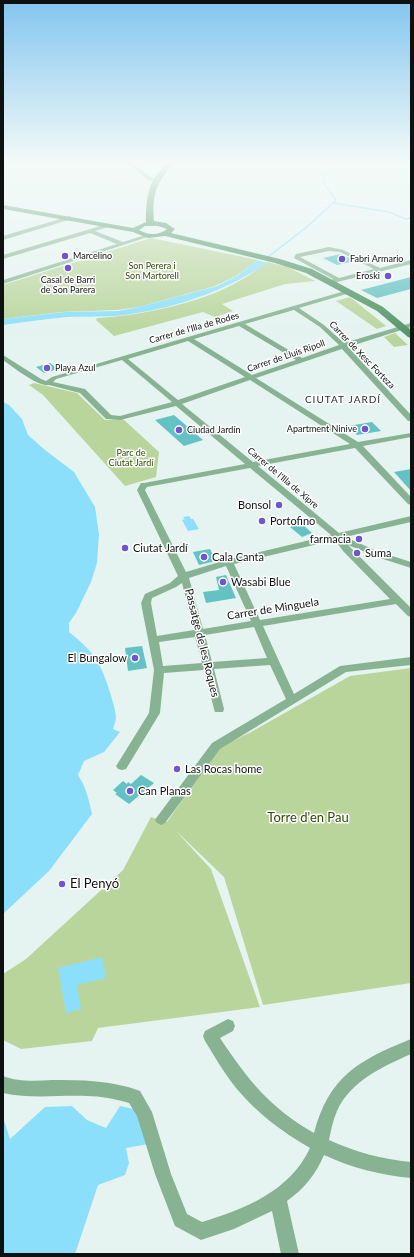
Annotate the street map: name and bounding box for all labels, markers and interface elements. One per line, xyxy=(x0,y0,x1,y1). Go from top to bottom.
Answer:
marker: Marcelino xyxy=(60,251,70,261)
place label: Marcelino xyxy=(73,251,112,261)
marker: Fabri Armario xyxy=(337,254,347,264)
place label: Fabri Armario xyxy=(350,254,403,264)
park label: Son Perera i Son Martorell xyxy=(125,261,179,282)
marker: Casal de Barri de Son Parera xyxy=(63,263,73,273)
place label: Eroski xyxy=(356,271,380,281)
marker: Eroski xyxy=(383,271,393,281)
place label: Casal de Barri de Son Parera xyxy=(41,275,95,296)
street label: Carrer de l'Illa de Rodes xyxy=(148,310,240,346)
street label: Carrer de Xesc Forteza xyxy=(327,319,397,391)
street label: Carrer de Lluís Ripoll xyxy=(246,338,326,374)
marker: Playa Azul xyxy=(42,363,52,373)
place label: Playa Azul xyxy=(55,363,95,373)
district label: CIUTAT JARDÍ xyxy=(305,394,381,406)
place label: Apartment Ninive xyxy=(287,424,357,434)
marker: Apartment Ninive xyxy=(360,424,370,434)
marker: Ciudad Jardín xyxy=(174,425,184,435)
place label: Ciudad Jardín xyxy=(187,425,240,435)
street label: Carrer de l'Illa de Xipre xyxy=(245,445,321,511)
park label: Parc de Ciutat Jardí xyxy=(109,448,153,469)
place label: Bonsol xyxy=(238,498,271,512)
marker: Bonsol xyxy=(274,500,284,510)
place label: Portofino xyxy=(270,514,315,528)
marker: Portofino xyxy=(257,516,267,526)
place label: farmacia xyxy=(310,532,351,546)
marker: farmacia xyxy=(354,534,364,544)
place label: Ciutat Jardí xyxy=(133,541,188,555)
marker: Ciutat Jardí xyxy=(120,543,130,553)
place label: Suma xyxy=(365,546,392,560)
marker: Suma xyxy=(352,548,362,558)
place label: Cala Canta xyxy=(212,550,264,564)
marker: Cala Canta xyxy=(199,552,209,562)
place label: Wasabi Blue xyxy=(231,575,291,589)
marker: Wasabi Blue xyxy=(218,577,228,587)
street label: Passatge de les Roques xyxy=(182,587,222,699)
street label: Carrer de Minguela xyxy=(226,595,320,623)
place label: El Bungalow xyxy=(67,651,127,665)
marker: El Bungalow xyxy=(130,653,140,663)
place label: Las Rocas home xyxy=(185,762,262,776)
marker: Las Rocas home xyxy=(172,764,182,774)
place label: Can Planas xyxy=(138,784,191,798)
marker: Can Planas xyxy=(125,786,135,796)
park label: Torre d'en Pau xyxy=(267,810,349,826)
place label: El Penyó xyxy=(70,876,119,892)
marker: El Penyó xyxy=(57,879,67,889)

